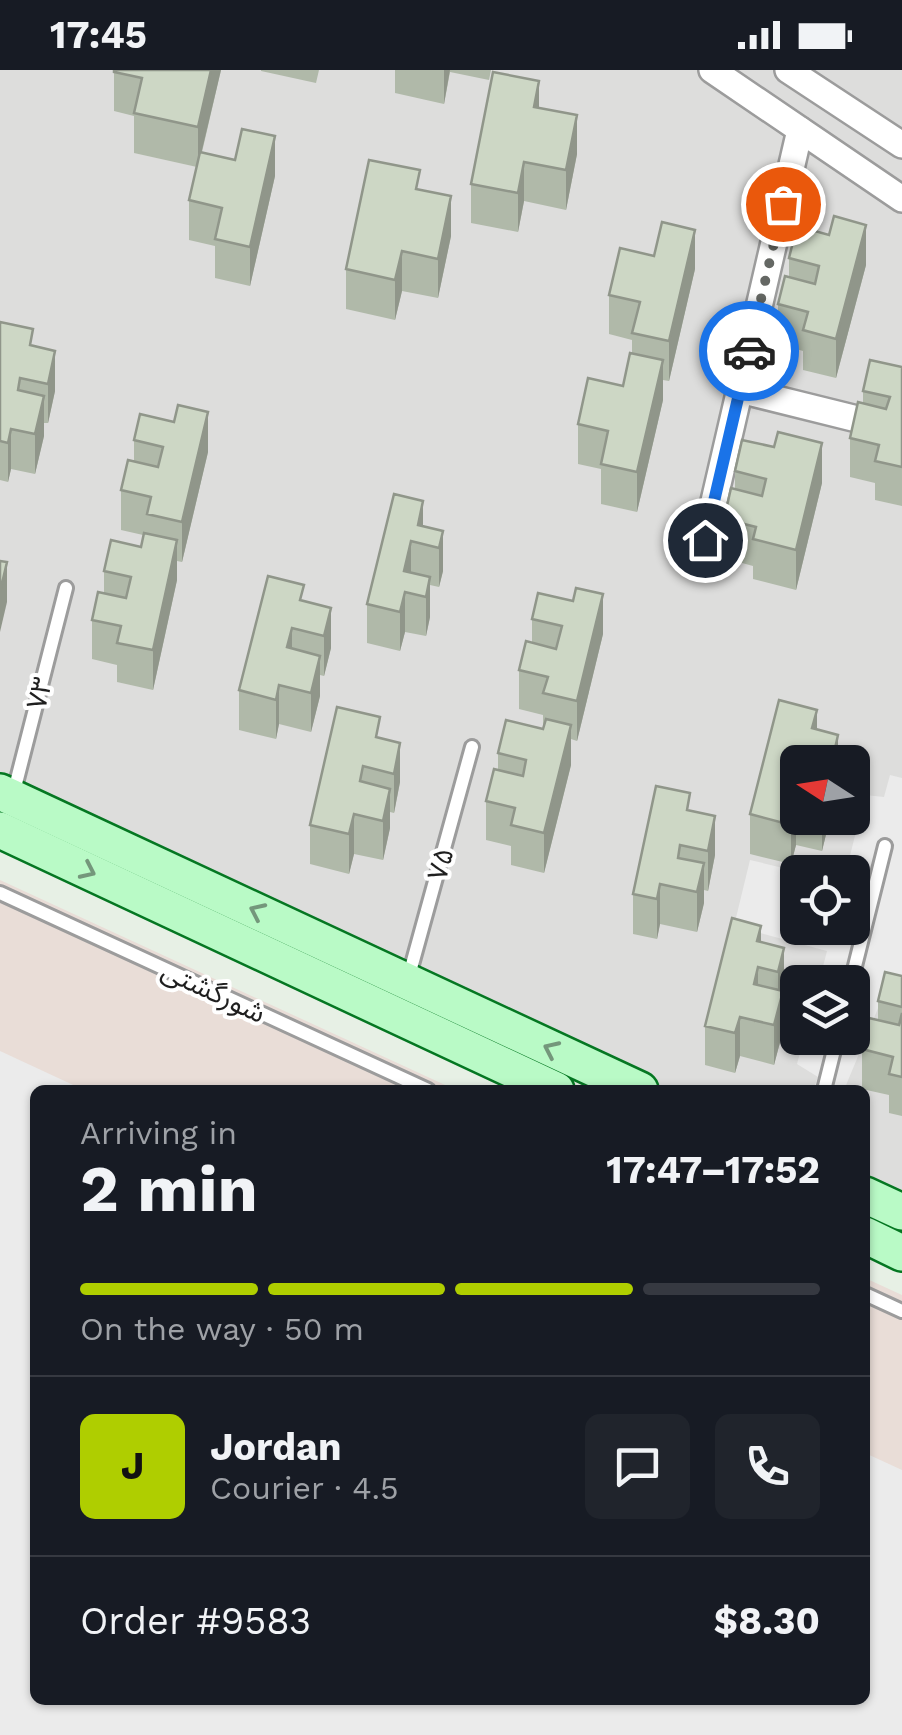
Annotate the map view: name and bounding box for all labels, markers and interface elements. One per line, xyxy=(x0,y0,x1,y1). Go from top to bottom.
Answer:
text: 17:45 xyxy=(50,13,147,57)
pin xyxy=(741,162,826,247)
icon: bag xyxy=(756,177,811,232)
courier xyxy=(699,301,799,401)
icon: car xyxy=(722,324,777,379)
pin xyxy=(663,498,748,583)
icon: home xyxy=(678,513,733,568)
street label: ۷۳ xyxy=(20,674,59,713)
north arrow xyxy=(780,745,870,835)
map controls xyxy=(780,745,870,1055)
street label: ۷۵ xyxy=(420,844,461,884)
button: locate xyxy=(780,855,870,945)
one-way arrow xyxy=(78,858,96,878)
one-way arrow xyxy=(249,904,267,924)
street label: شورگشتی xyxy=(157,953,271,1030)
button: layers xyxy=(780,965,870,1055)
one-way arrow xyxy=(543,1041,561,1061)
text: Arriving in xyxy=(80,1114,237,1152)
text: 17:47–17:52 xyxy=(606,1148,820,1192)
text: 2 min xyxy=(80,1151,258,1227)
text: On the way · 50 m xyxy=(80,1310,364,1348)
button: chat xyxy=(585,1414,690,1519)
button: phone xyxy=(715,1414,820,1519)
text: Jordan xyxy=(210,1425,342,1469)
text: J xyxy=(121,1444,144,1488)
text: Courier · 4.5 xyxy=(210,1469,399,1507)
text: Order #9583 xyxy=(80,1599,311,1643)
text: $8.30 xyxy=(714,1599,820,1643)

